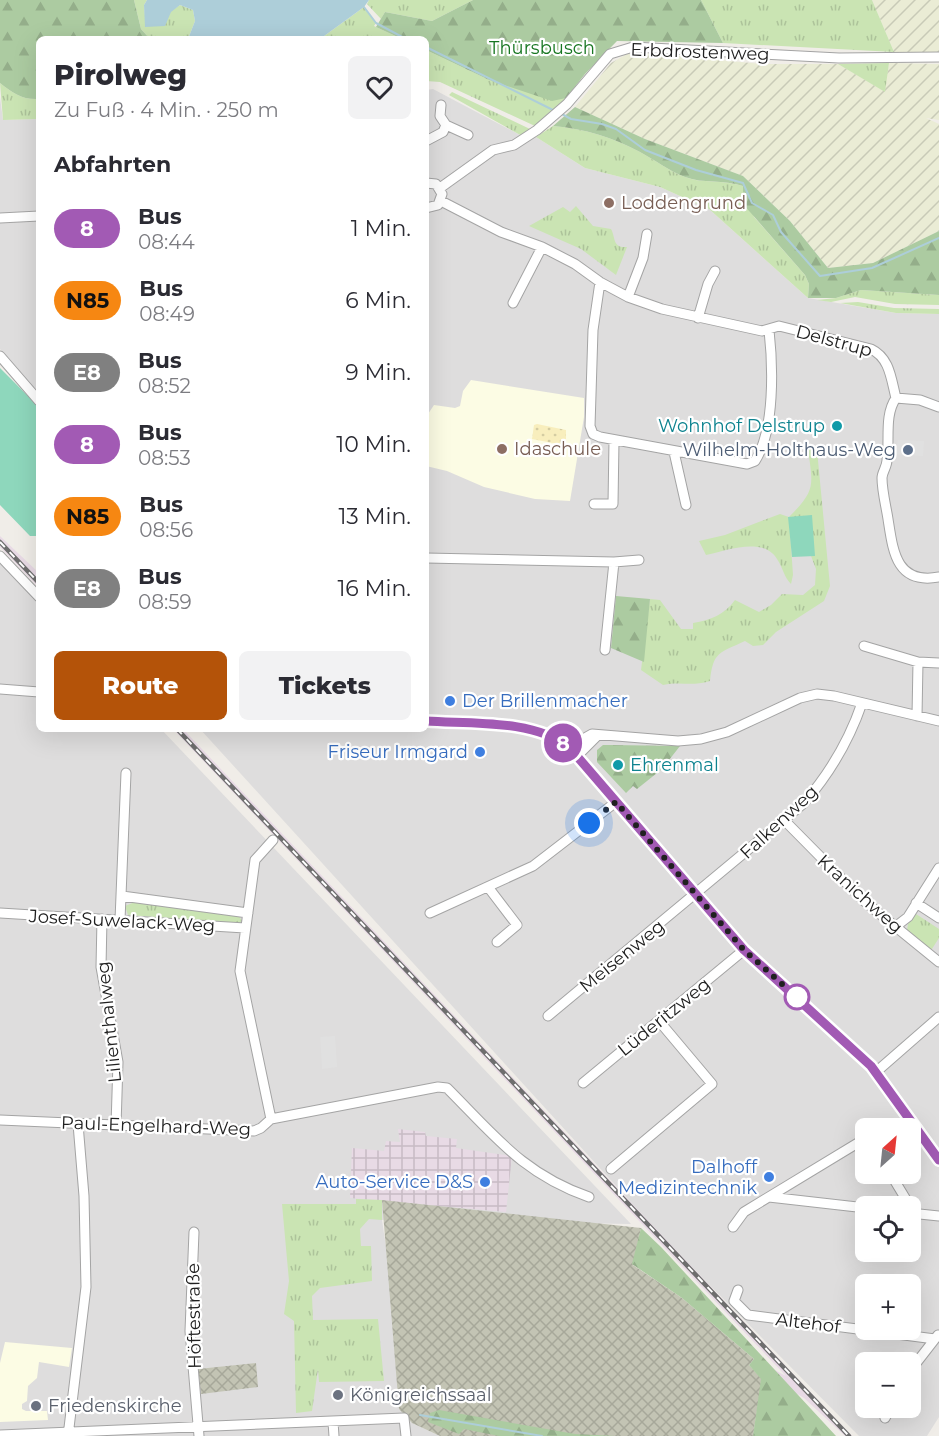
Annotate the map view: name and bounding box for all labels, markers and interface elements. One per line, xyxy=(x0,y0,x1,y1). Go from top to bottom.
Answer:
park label: Thürsbusch xyxy=(489,37,595,59)
street label: Erbdrostenweg xyxy=(630,39,770,65)
button: heart xyxy=(348,56,411,119)
text: Pirolweg xyxy=(54,58,187,92)
text: Zu Fuß · 4 Min. · 250 m xyxy=(54,98,279,122)
text: Abfahrten xyxy=(54,151,171,178)
place label: Loddengrund xyxy=(621,192,746,214)
marker: Loddengrund xyxy=(602,196,616,210)
text: Bus xyxy=(138,203,182,230)
text: 1 Min. xyxy=(351,215,411,242)
text: 8 xyxy=(80,216,94,241)
text: 08:44 xyxy=(138,230,195,254)
text: Bus xyxy=(139,275,183,302)
text: 6 Min. xyxy=(345,287,411,314)
text: N85 xyxy=(66,288,109,313)
text: 08:49 xyxy=(139,302,195,326)
street label: Delstrup xyxy=(793,320,875,362)
text: Bus xyxy=(138,347,182,374)
text: 9 Min. xyxy=(345,359,411,386)
text: E8 xyxy=(73,360,101,385)
text: 08:52 xyxy=(138,374,191,398)
place label: Wohnhof Delstrup xyxy=(658,415,825,437)
text: Bus xyxy=(138,419,182,446)
marker: Wohnhof Delstrup xyxy=(830,419,844,433)
text: 10 Min. xyxy=(336,431,411,458)
text: 8 xyxy=(80,432,94,457)
place label: Idaschule xyxy=(514,438,601,460)
place label: Wilhelm-Holthaus-Weg xyxy=(683,439,896,461)
marker: Idaschule xyxy=(495,442,509,456)
marker: Wilhelm-Holthaus-Weg xyxy=(901,443,915,457)
text: 08:53 xyxy=(138,446,191,470)
text: Bus xyxy=(139,491,183,518)
text: 13 Min. xyxy=(338,503,411,530)
text: N85 xyxy=(66,504,109,529)
text: 08:56 xyxy=(139,518,193,542)
text: Bus xyxy=(138,563,182,590)
text: 16 Min. xyxy=(337,575,411,602)
text: E8 xyxy=(73,576,101,601)
text: 08:59 xyxy=(138,590,192,614)
button: Route xyxy=(54,651,227,720)
button: Tickets xyxy=(239,651,411,720)
place label: Der Brillenmacher xyxy=(462,690,628,712)
marker: Der Brillenmacher xyxy=(443,694,457,708)
line badge: 8 xyxy=(544,724,582,762)
text: 8 xyxy=(556,731,570,756)
place label: Friseur Irmgard xyxy=(327,741,468,763)
marker: Friseur Irmgard xyxy=(473,745,487,759)
place label: Ehrenmal xyxy=(630,754,719,776)
marker: Ehrenmal xyxy=(611,758,625,772)
street label: Falkenweg xyxy=(735,780,823,864)
your location xyxy=(574,808,604,838)
street label: Kranichweg xyxy=(813,850,907,938)
street label: Josef-Suwelack-Weg xyxy=(27,905,216,937)
street label: Meisenweg xyxy=(575,915,669,997)
street label: Lilienthalweg xyxy=(92,960,126,1084)
street label: Lüderitzweg xyxy=(613,973,715,1061)
unlabelled marker xyxy=(784,984,810,1010)
street label: Paul-Engelhard-Weg xyxy=(61,1112,251,1140)
north arrow xyxy=(855,1118,921,1184)
map controls xyxy=(855,1118,921,1418)
place label: Dalhoff Medizintechnik xyxy=(618,1156,758,1199)
marker: Dalhoff Medizintechnik xyxy=(762,1170,776,1184)
place label: Auto-Service D&S xyxy=(316,1171,473,1193)
marker: Auto-Service D&S xyxy=(478,1175,492,1189)
button: locate xyxy=(855,1196,921,1262)
street label: Höftestraße xyxy=(182,1263,206,1369)
button: + xyxy=(855,1274,921,1340)
street label: Altehof xyxy=(774,1308,842,1338)
button: − xyxy=(855,1352,921,1418)
place label: Königreichssaal xyxy=(350,1384,492,1406)
marker: Königreichssaal xyxy=(331,1388,345,1402)
place label: Friedenskirche xyxy=(48,1395,182,1417)
marker: Friedenskirche xyxy=(29,1399,43,1413)

